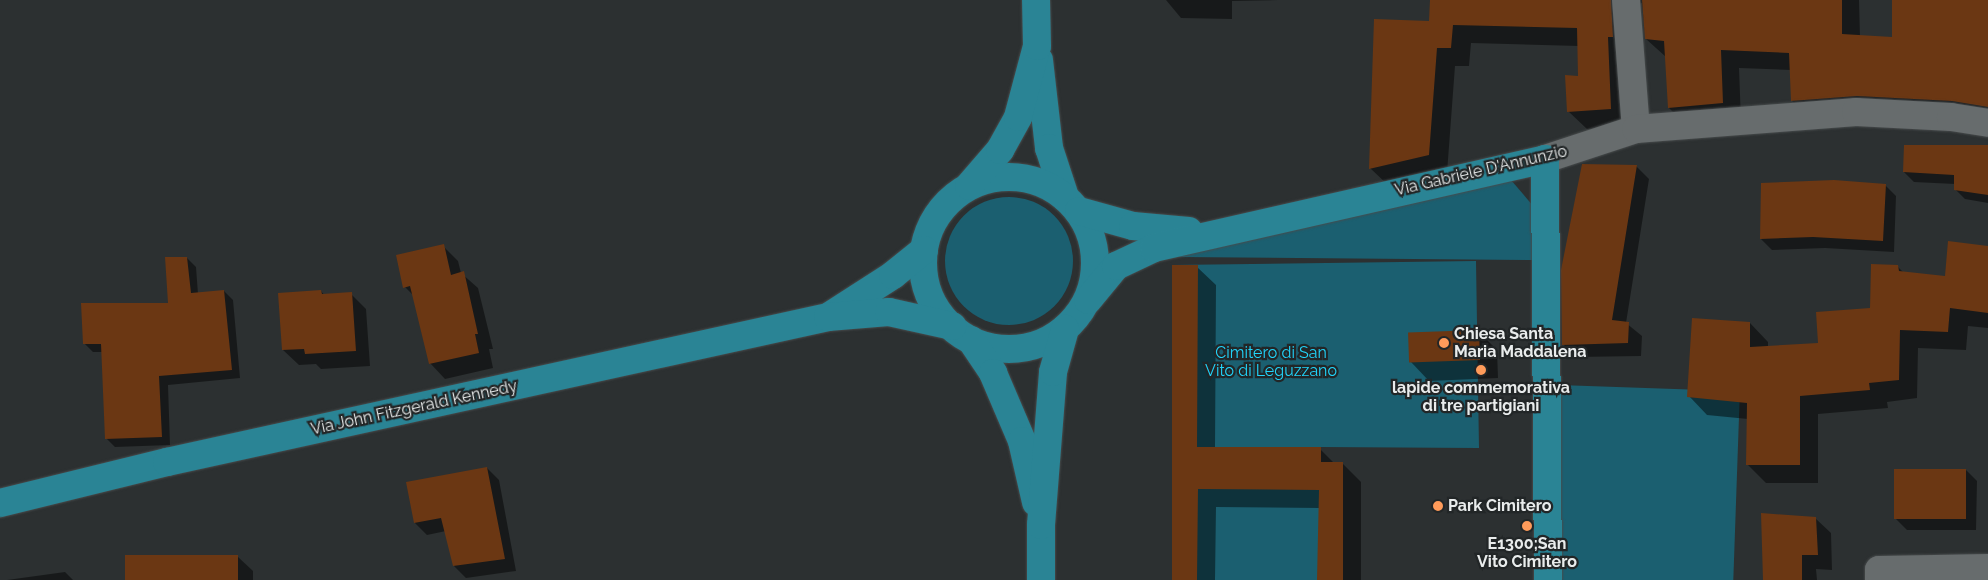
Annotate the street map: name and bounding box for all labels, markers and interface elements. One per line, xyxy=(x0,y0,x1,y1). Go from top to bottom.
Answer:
street label: Via Gabriele D'Annunzio xyxy=(1393,142,1569,200)
place label: Chiesa Santa Maria Maddalena xyxy=(1454,324,1586,362)
marker: Chiesa Santa Maria Maddalena xyxy=(1438,337,1450,349)
park label: Cimitero di San Vito di Leguzzano xyxy=(1205,343,1337,381)
marker: lapide commemorativa di tre partigiani xyxy=(1475,364,1487,376)
street label: Via John Fitzgerald Kennedy xyxy=(309,377,519,439)
place label: lapide commemorativa di tre partigiani xyxy=(1392,378,1570,416)
place label: Park Cimitero xyxy=(1448,496,1551,516)
marker: Park Cimitero xyxy=(1432,500,1444,512)
marker: E1300;San Vito Cimitero xyxy=(1521,520,1533,532)
place label: E1300;San Vito Cimitero xyxy=(1477,534,1577,572)

